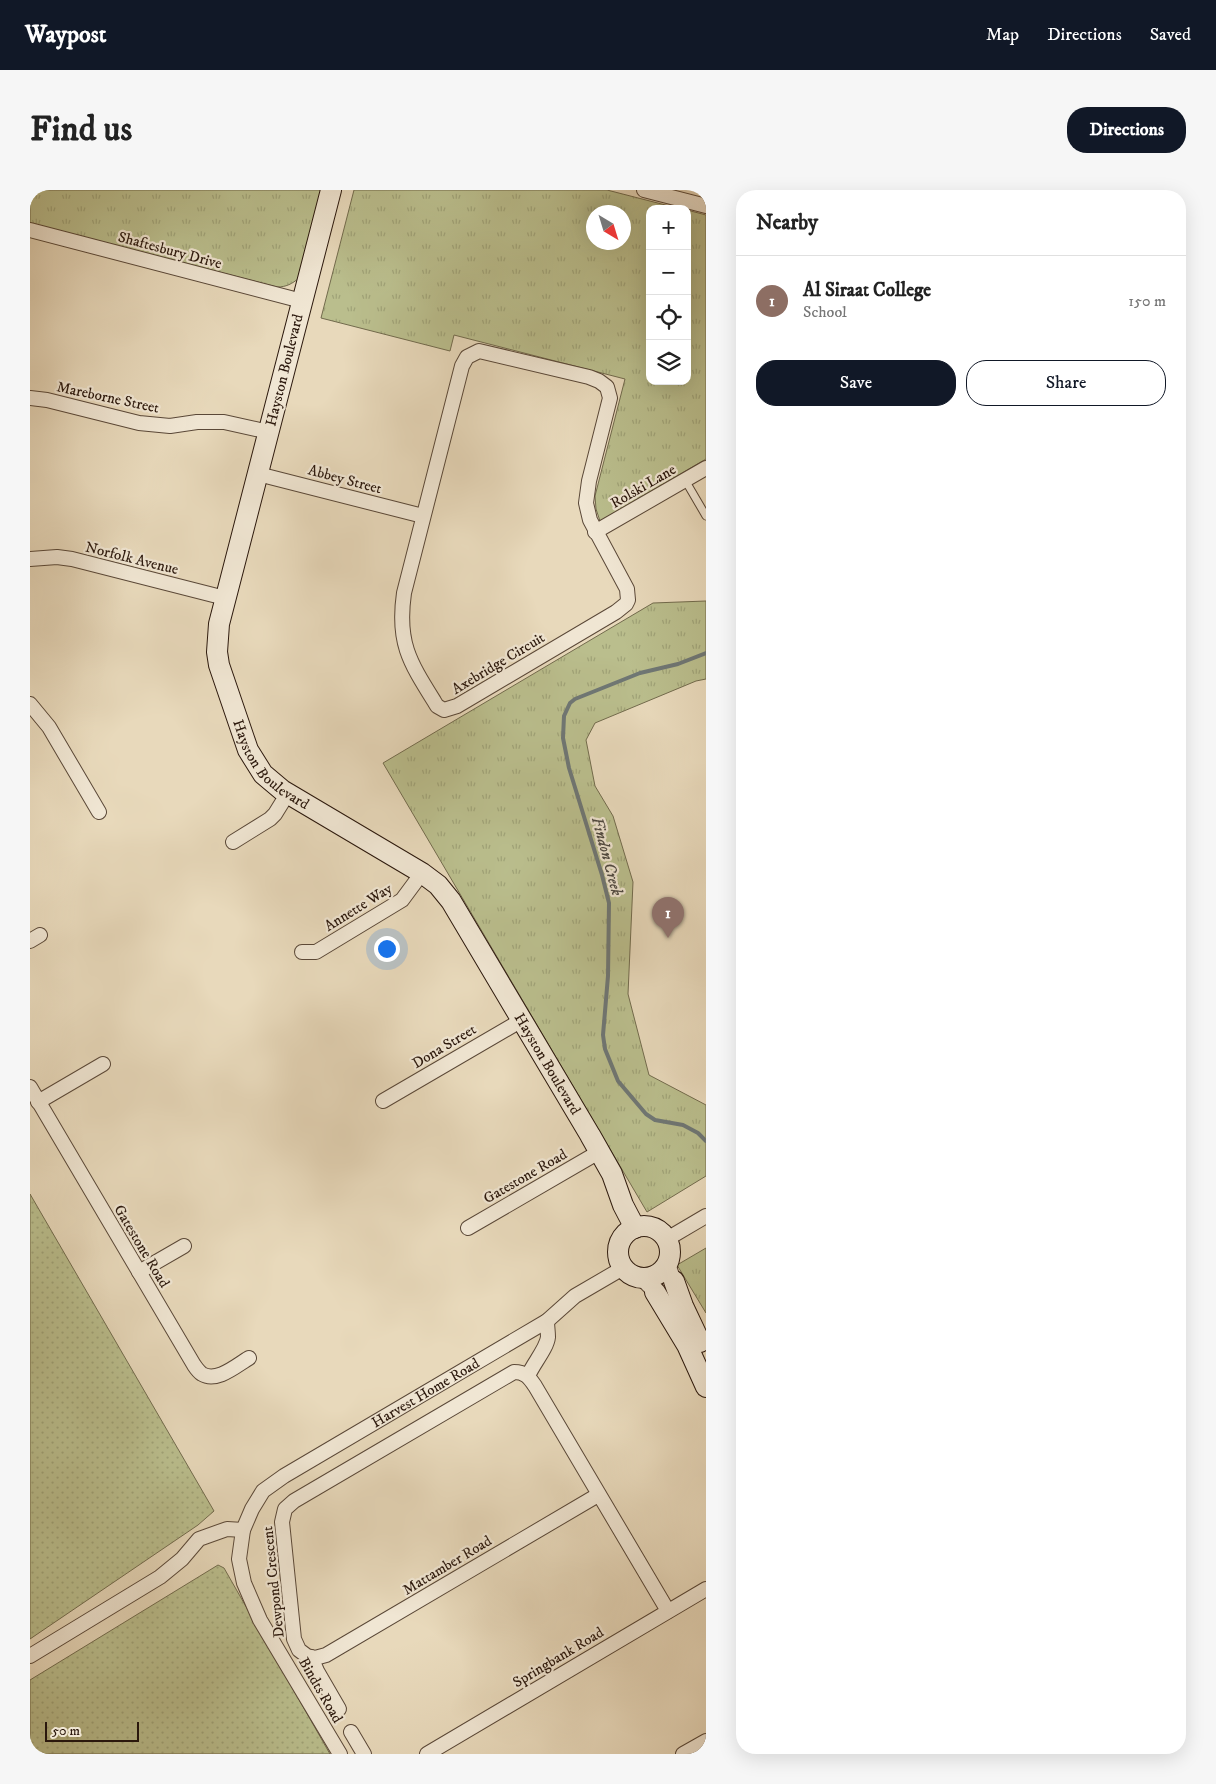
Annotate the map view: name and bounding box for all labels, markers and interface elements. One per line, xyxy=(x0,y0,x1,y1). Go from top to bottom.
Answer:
text: Waypost xyxy=(25,20,106,50)
text: Map xyxy=(986,24,1019,46)
text: Directions xyxy=(1047,24,1122,46)
text: Saved xyxy=(1150,24,1191,46)
button: Directions xyxy=(1067,107,1186,153)
text: Find us xyxy=(30,108,132,152)
north arrow xyxy=(586,205,631,250)
map controls xyxy=(646,205,691,385)
button: + xyxy=(646,205,691,250)
text: Nearby xyxy=(756,210,818,236)
street label: Shaftesbury Drive xyxy=(116,228,224,273)
button: − xyxy=(646,250,691,295)
text: Al Siraat College xyxy=(803,279,931,302)
text: 1 xyxy=(769,291,775,311)
text: 150 m xyxy=(1128,291,1166,311)
button: locate xyxy=(646,295,691,340)
text: School xyxy=(803,302,847,322)
street label: Hayston Boulevard xyxy=(261,312,308,428)
button: layers xyxy=(646,340,691,385)
button: Save xyxy=(756,360,956,406)
button: Share xyxy=(966,360,1166,406)
street label: Mareborne Street xyxy=(55,377,161,418)
street label: Rolski Lane xyxy=(607,460,679,513)
street label: Abbey Street xyxy=(306,461,384,498)
street label: Norfolk Avenue xyxy=(83,538,180,579)
street label: Axebridge Circuit xyxy=(448,628,548,699)
street label: Hayston Boulevard xyxy=(228,717,313,814)
water label: Findon Creek xyxy=(587,815,627,898)
street label: Annette Way xyxy=(321,879,397,936)
pin: 1 xyxy=(652,897,684,938)
your location xyxy=(374,936,400,962)
street label: Hayston Boulevard xyxy=(510,1010,585,1119)
street label: Dona Street xyxy=(409,1020,480,1073)
street label: Gatestone Road xyxy=(480,1145,571,1208)
street label: Gatestone Road xyxy=(109,1201,174,1292)
street label: Harvest Home Road xyxy=(368,1354,483,1432)
street label: Dewpond Crescent xyxy=(258,1525,289,1639)
street label: Mattamber Road xyxy=(399,1531,496,1599)
street label: Springbank Road xyxy=(509,1623,608,1692)
street label: Bindts Road xyxy=(294,1654,347,1727)
scale bar xyxy=(45,1719,139,1742)
text: 50 m xyxy=(52,1722,80,1740)

